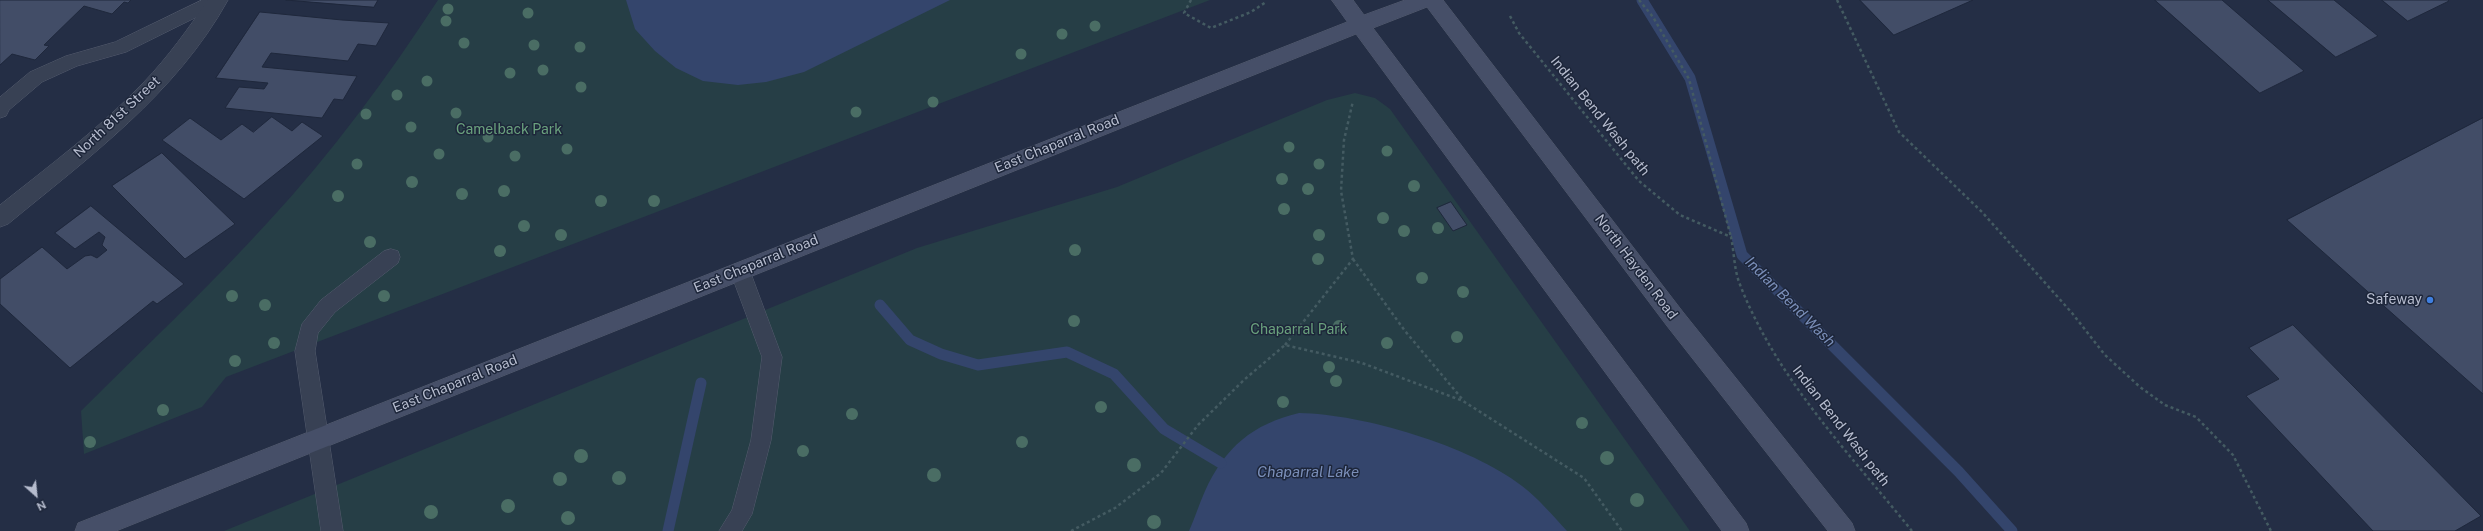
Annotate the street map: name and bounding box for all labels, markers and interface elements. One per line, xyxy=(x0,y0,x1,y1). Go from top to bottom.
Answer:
street label: Indian Bend Wash path xyxy=(1547,53,1653,179)
street label: North 81st Street xyxy=(70,73,164,161)
street label: East Chaparral Road xyxy=(992,111,1122,177)
park label: Camelback Park xyxy=(456,122,562,138)
street label: North Hayden Road xyxy=(1591,211,1681,323)
street label: East Chaparral Road xyxy=(691,231,821,297)
water label: Indian Bend Wash xyxy=(1741,253,1839,351)
place label: Safeway xyxy=(2366,292,2422,308)
marker: Safeway xyxy=(2425,295,2435,305)
park label: Chaparral Park xyxy=(1250,322,1348,338)
street label: East Chaparral Road xyxy=(390,351,520,417)
street label: Indian Bend Wash path xyxy=(1789,362,1893,490)
water label: Chaparral Lake xyxy=(1257,463,1359,481)
north arrow xyxy=(16,475,56,515)
text: N xyxy=(35,498,48,513)

